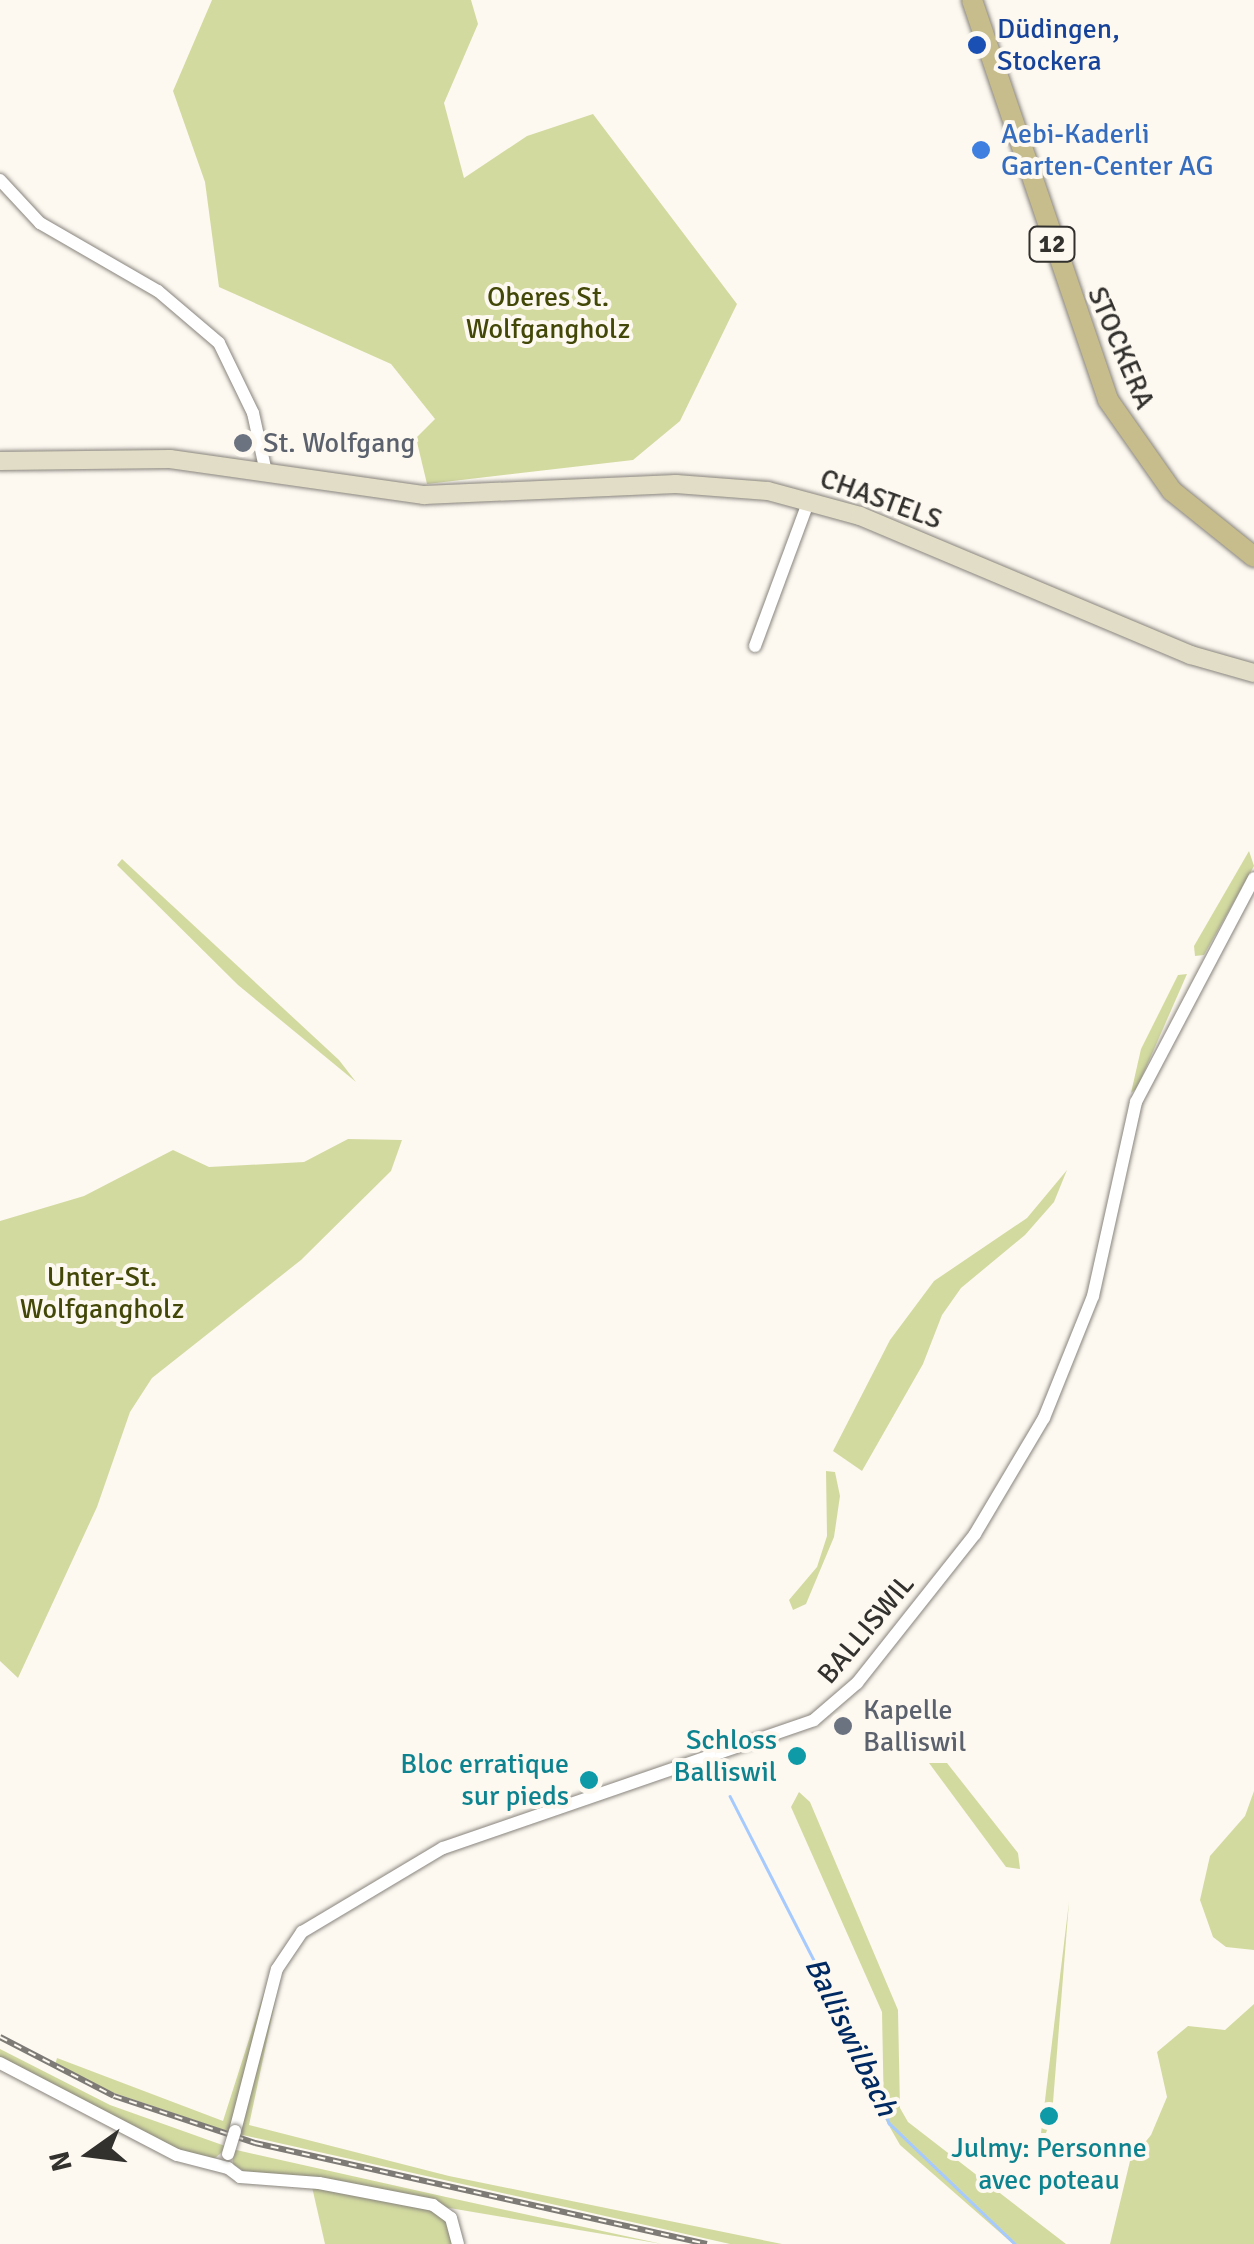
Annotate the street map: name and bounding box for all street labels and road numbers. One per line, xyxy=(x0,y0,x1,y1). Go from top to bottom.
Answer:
road number: 12 xyxy=(1027,224,1077,264)
street label: STOCKERA xyxy=(1080,282,1162,414)
street label: CHASTELS xyxy=(815,461,947,537)
street label: BALLISWIL xyxy=(811,1568,921,1690)

